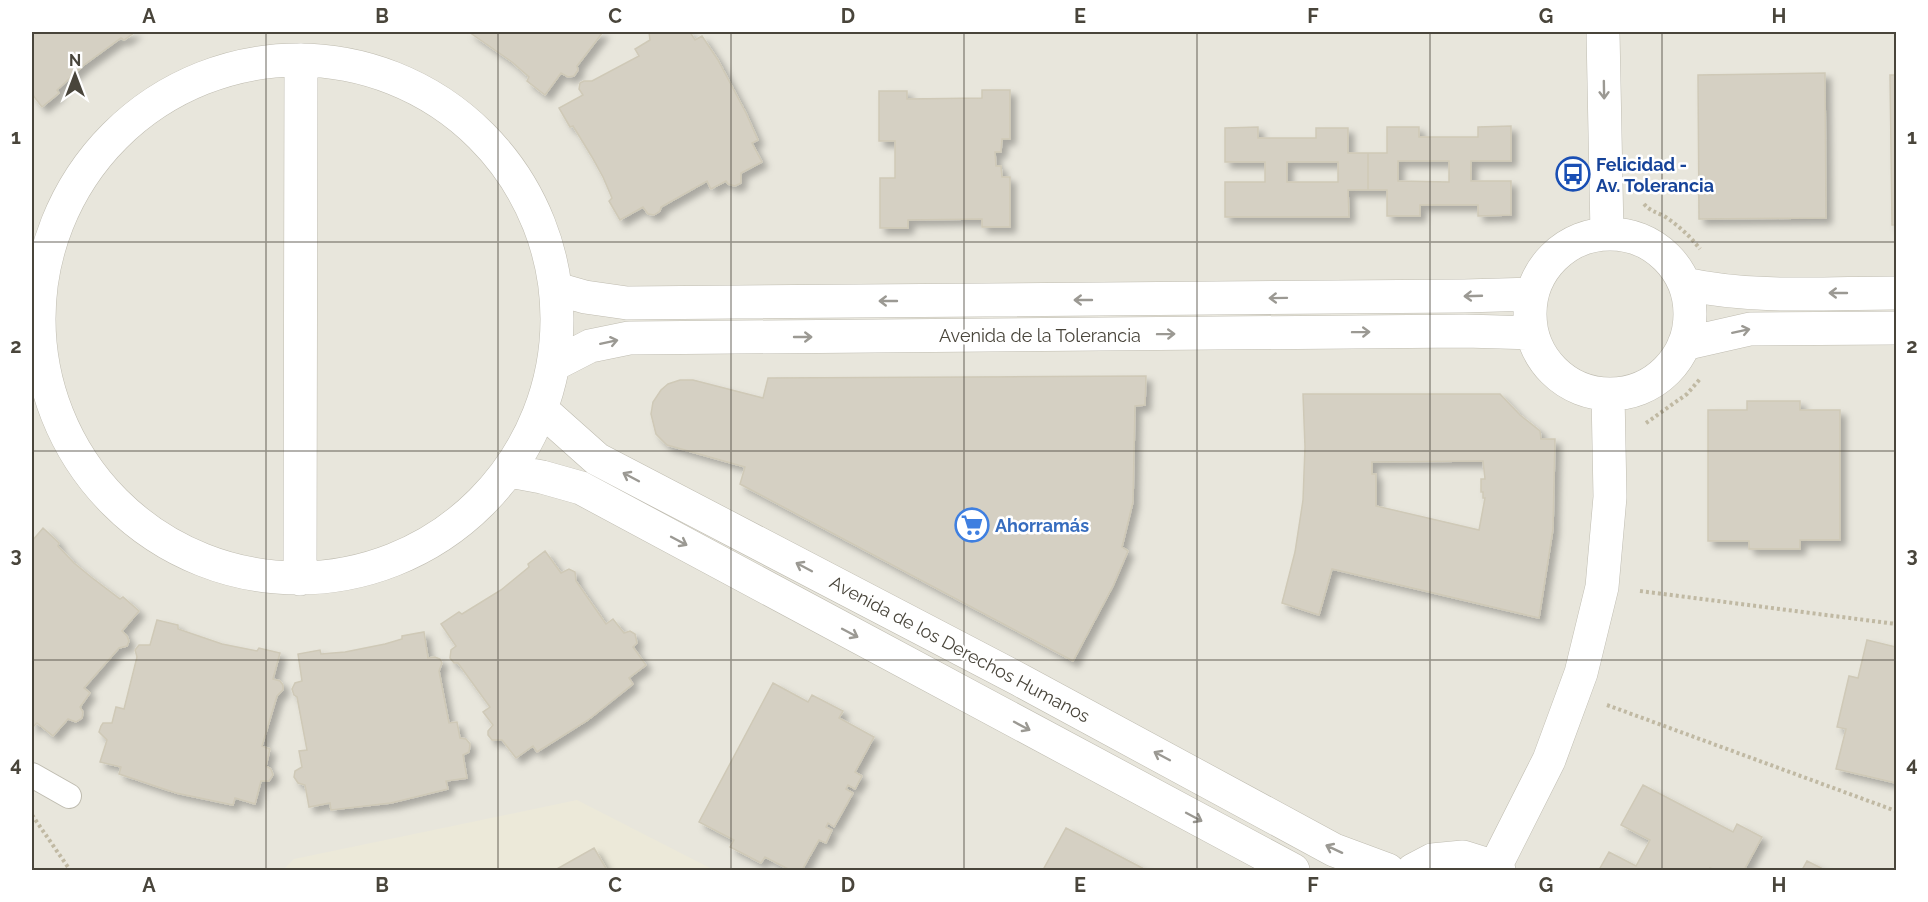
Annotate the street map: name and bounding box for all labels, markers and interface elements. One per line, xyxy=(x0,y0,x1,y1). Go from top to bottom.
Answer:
text: A xyxy=(142,4,156,28)
text: B xyxy=(375,4,389,28)
text: C xyxy=(608,4,622,28)
text: D xyxy=(841,4,855,28)
text: E xyxy=(1074,4,1086,28)
text: F xyxy=(1307,4,1319,28)
text: G xyxy=(1539,4,1553,28)
text: H xyxy=(1772,4,1786,28)
north arrow xyxy=(45,45,105,105)
text: N xyxy=(69,51,81,70)
one-way arrow xyxy=(1598,79,1609,99)
text: 1 xyxy=(11,125,21,149)
text: 1 xyxy=(1907,125,1917,149)
place label: Felicidad - Av. Tolerancia xyxy=(1596,154,1714,196)
bus stop icon: Felicidad - Av. Tolerancia xyxy=(1555,156,1591,192)
one-way arrow xyxy=(1829,287,1849,299)
one-way arrow xyxy=(1464,290,1484,301)
one-way arrow xyxy=(1269,292,1289,304)
one-way arrow xyxy=(1074,294,1094,306)
one-way arrow xyxy=(879,295,899,307)
street label: Avenida de la Tolerancia xyxy=(939,325,1141,346)
one-way arrow xyxy=(1732,325,1751,337)
one-way arrow xyxy=(1351,326,1371,338)
one-way arrow xyxy=(1156,329,1176,340)
one-way arrow xyxy=(793,331,813,343)
text: 2 xyxy=(10,334,22,358)
text: 2 xyxy=(1906,334,1918,358)
one-way arrow xyxy=(598,336,618,347)
one-way arrow xyxy=(623,471,641,482)
supermarket icon: Ahorramás xyxy=(954,507,990,543)
place label: Ahorramás xyxy=(995,515,1089,536)
one-way arrow xyxy=(669,536,687,547)
text: 3 xyxy=(10,543,22,567)
text: 3 xyxy=(1906,543,1918,567)
one-way arrow xyxy=(796,561,814,572)
street label: Avenida de los Derechos Humanos xyxy=(826,571,1094,727)
one-way arrow xyxy=(841,628,859,639)
one-way arrow xyxy=(1013,720,1030,732)
one-way arrow xyxy=(1154,750,1172,761)
text: 4 xyxy=(10,752,22,776)
text: 4 xyxy=(1906,752,1918,776)
one-way arrow xyxy=(1185,812,1203,824)
one-way arrow xyxy=(1325,842,1343,854)
text: A xyxy=(142,873,156,897)
text: B xyxy=(375,873,389,897)
text: C xyxy=(608,873,622,897)
text: D xyxy=(841,873,855,897)
text: E xyxy=(1074,873,1086,897)
text: F xyxy=(1307,873,1319,897)
text: G xyxy=(1539,873,1553,897)
text: H xyxy=(1772,873,1786,897)

